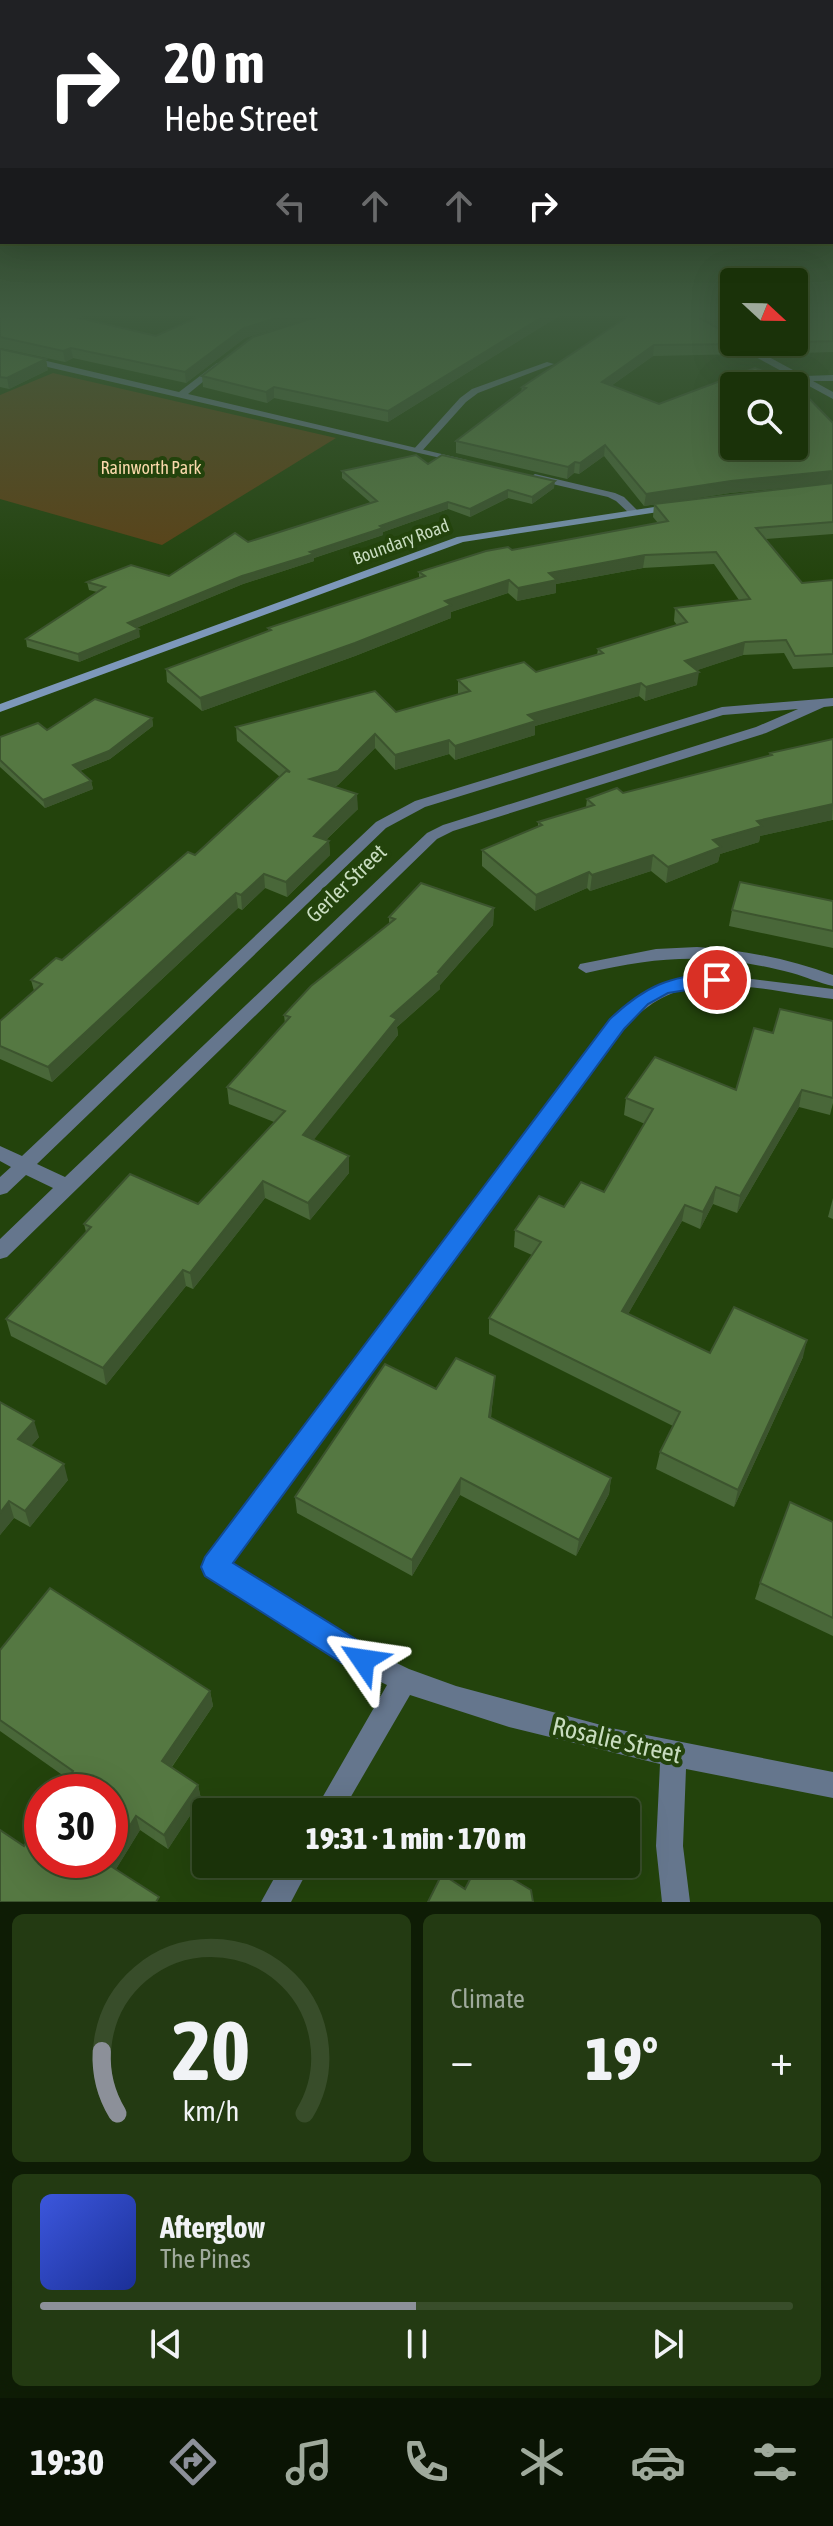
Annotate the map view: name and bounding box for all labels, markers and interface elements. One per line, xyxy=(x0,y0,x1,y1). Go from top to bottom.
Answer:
text: 20 m xyxy=(164,31,265,95)
icon: right xyxy=(32,32,136,136)
text: Hebe Street xyxy=(164,97,319,139)
icon: left xyxy=(269,184,313,228)
icon: ahead xyxy=(353,184,397,228)
icon: ahead xyxy=(437,184,481,228)
icon: right xyxy=(521,184,565,228)
north arrow xyxy=(720,268,808,356)
map controls xyxy=(720,268,808,460)
button: search xyxy=(720,372,808,460)
park label: Rainworth Park xyxy=(101,457,201,478)
street label: Boundary Road xyxy=(350,514,452,569)
street label: Gerler Street xyxy=(300,838,392,928)
pin xyxy=(683,946,751,1014)
icon: arrive xyxy=(695,958,739,1002)
position arrow xyxy=(321,1618,405,1702)
street label: Rosalie Street xyxy=(549,1711,685,1769)
speed limit sign: 30 xyxy=(24,1774,128,1878)
text: 19:31 · 1 min · 170 m xyxy=(306,1821,526,1855)
text: Climate xyxy=(451,1984,525,2014)
text: 20 xyxy=(172,2002,250,2098)
text: 19° xyxy=(585,2024,658,2093)
text: − xyxy=(451,2034,473,2084)
text: + xyxy=(770,2034,793,2084)
text: km/h xyxy=(183,2094,240,2127)
text: Afterglow xyxy=(160,2210,265,2244)
text: The Pines xyxy=(160,2244,251,2274)
icon: previous xyxy=(144,2322,188,2366)
icon: pause xyxy=(395,2322,439,2366)
icon: next xyxy=(646,2322,690,2366)
icon: directions xyxy=(165,2434,221,2490)
icon: music xyxy=(281,2434,337,2490)
icon: phone xyxy=(398,2434,454,2490)
icon: climate xyxy=(514,2434,570,2490)
icon: car xyxy=(630,2434,686,2490)
icon: filters xyxy=(747,2434,803,2490)
text: 19:30 xyxy=(30,2441,104,2483)

